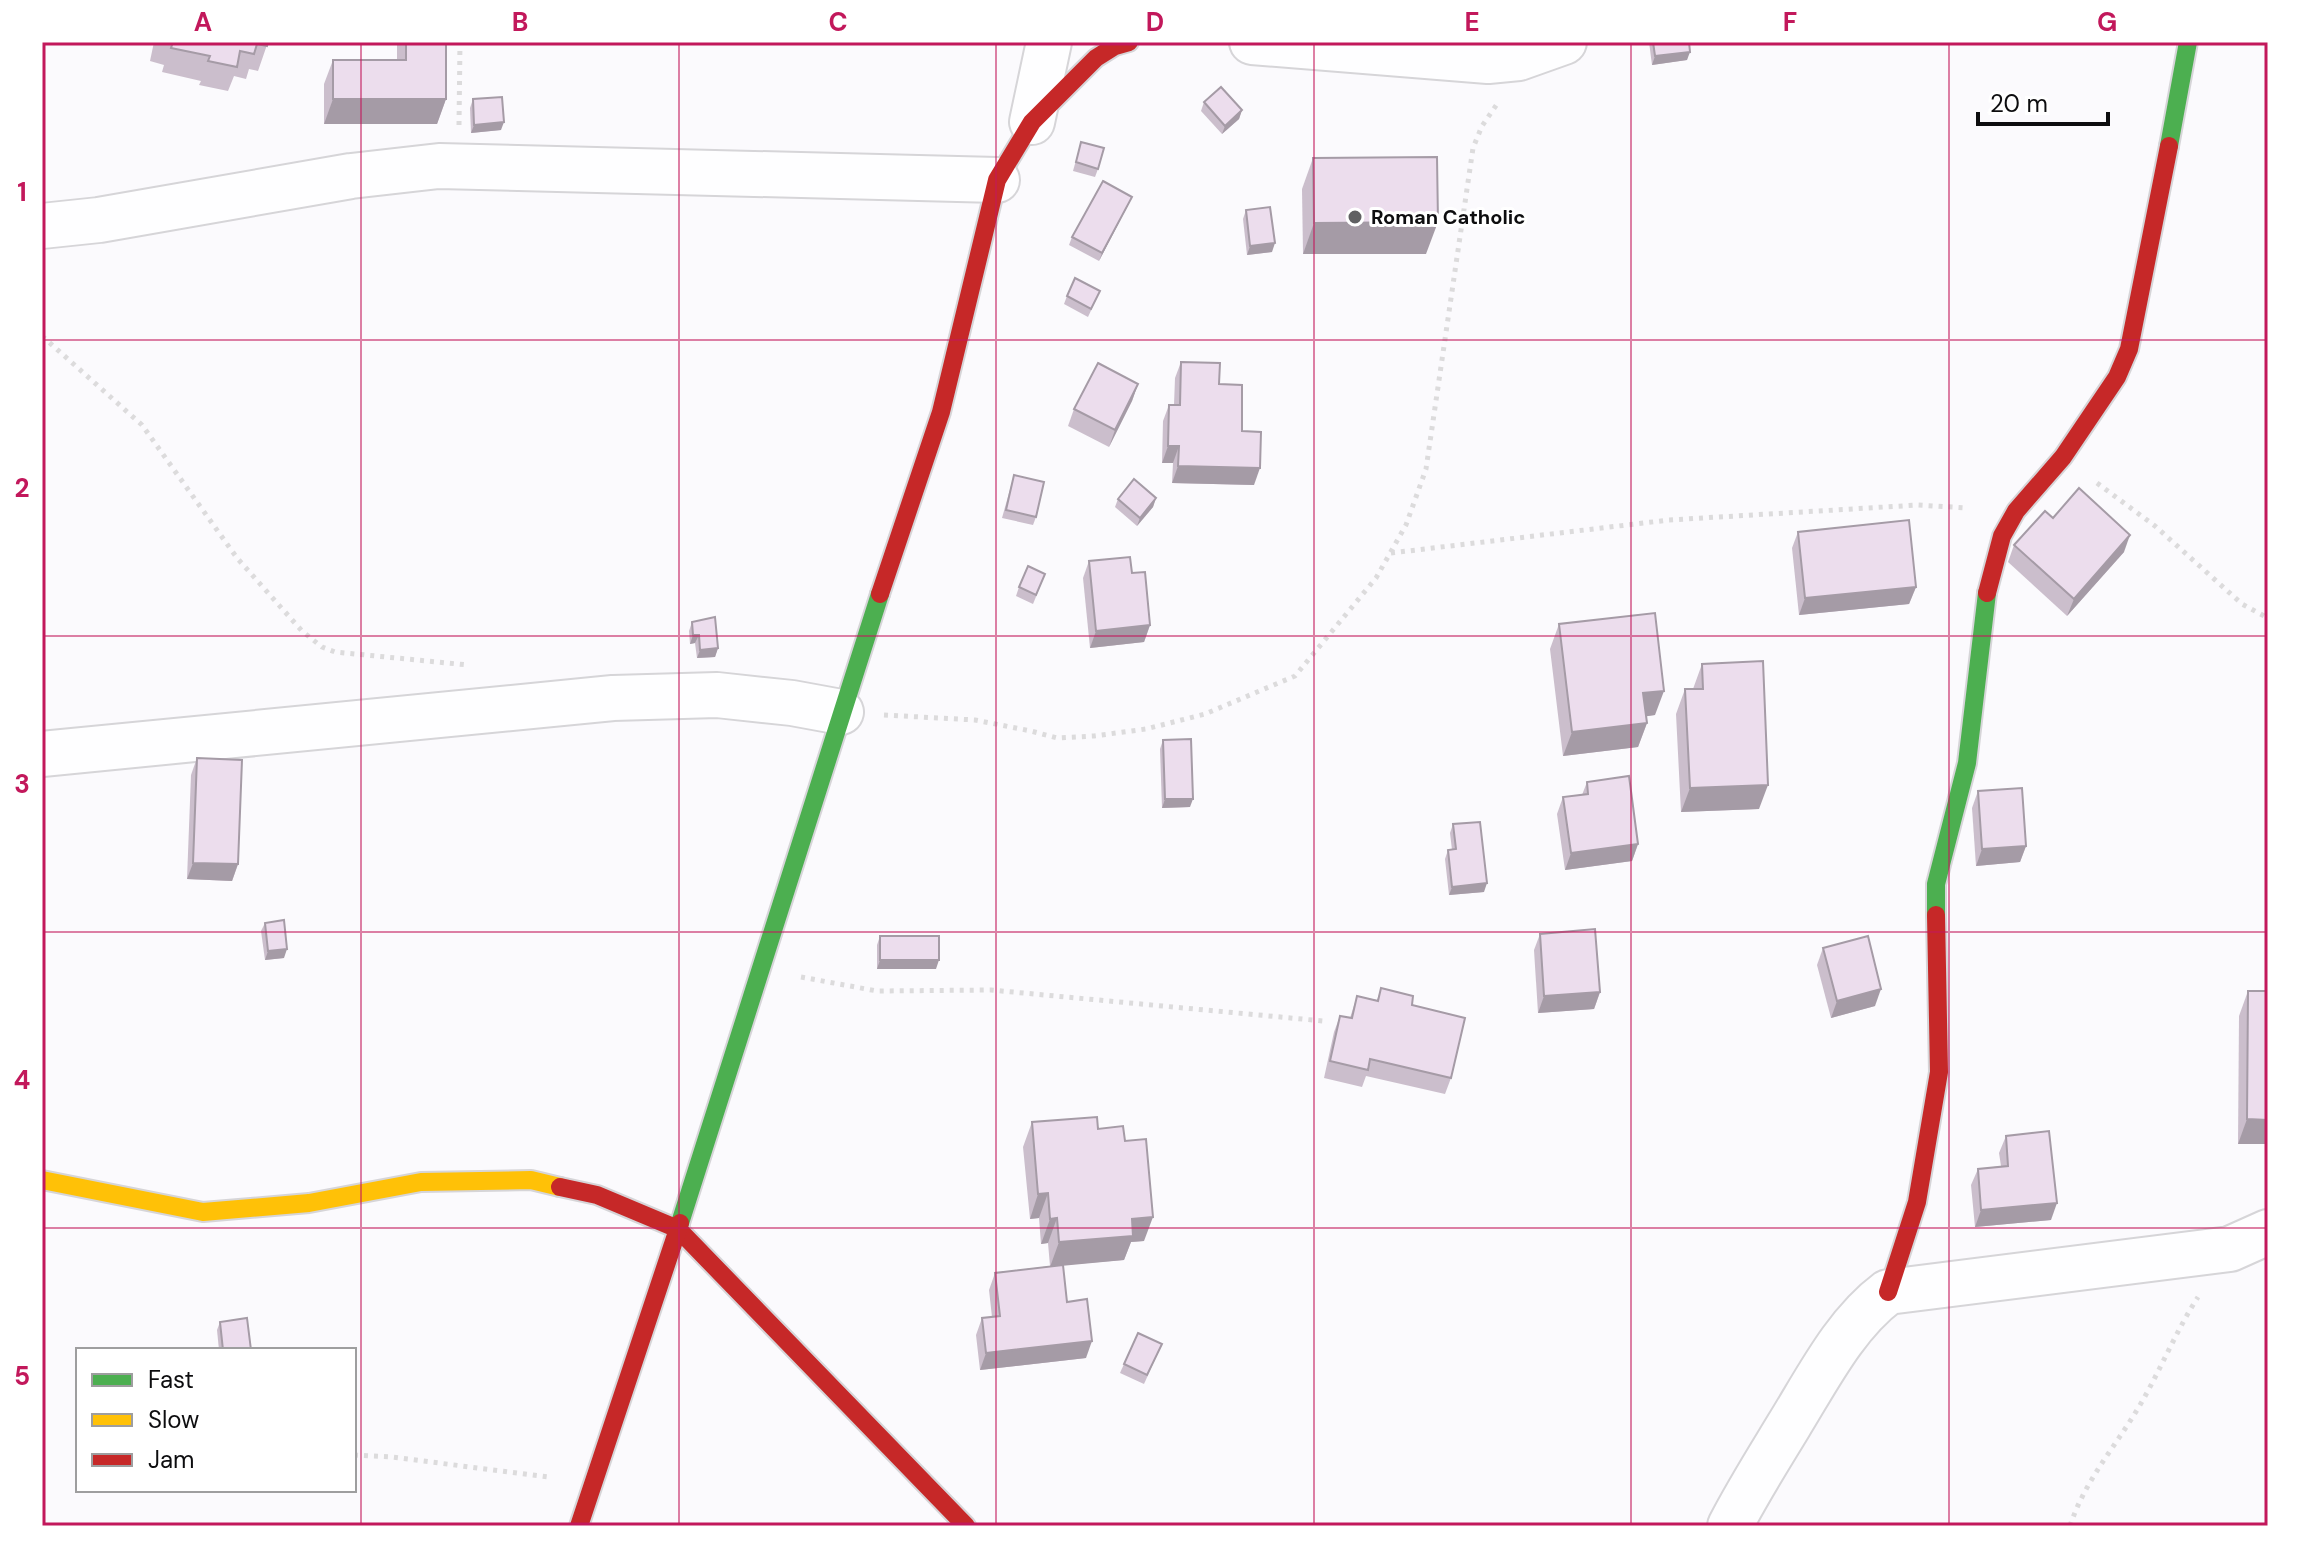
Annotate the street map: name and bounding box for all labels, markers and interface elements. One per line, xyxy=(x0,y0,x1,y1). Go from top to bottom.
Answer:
text: A xyxy=(194,5,212,39)
text: B xyxy=(512,5,528,39)
text: C xyxy=(828,5,848,39)
text: D xyxy=(1146,5,1164,39)
text: E xyxy=(1464,5,1480,39)
text: F xyxy=(1783,5,1797,39)
text: G xyxy=(2097,5,2117,39)
scale bar xyxy=(1978,76,2108,126)
text: 20 m xyxy=(1990,88,2048,119)
text: 1 xyxy=(17,175,27,209)
place label: Roman Catholic xyxy=(1371,204,1525,230)
marker: Roman Catholic xyxy=(1346,208,1364,226)
text: 2 xyxy=(14,471,30,505)
text: 3 xyxy=(14,767,30,801)
text: 4 xyxy=(14,1063,30,1097)
legend xyxy=(76,1348,356,1492)
text: 5 xyxy=(14,1359,30,1393)
text: Fast xyxy=(148,1364,194,1395)
text: Slow xyxy=(148,1404,199,1435)
text: Jam xyxy=(148,1444,194,1475)

